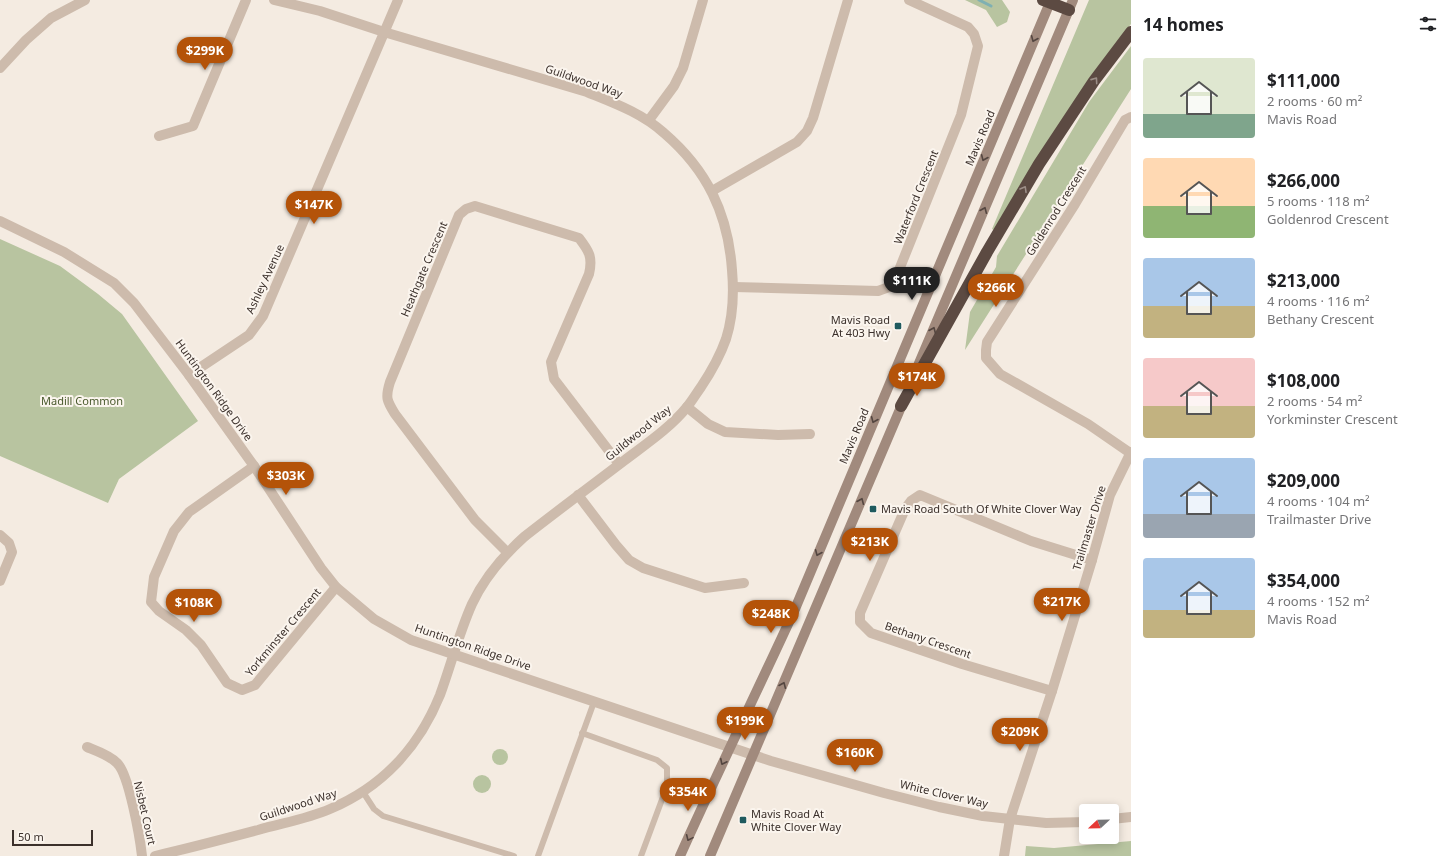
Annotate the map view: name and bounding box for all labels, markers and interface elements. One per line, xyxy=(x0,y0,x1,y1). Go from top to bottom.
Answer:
text: 14 homes xyxy=(1143,13,1224,36)
icon: filters xyxy=(1417,13,1439,35)
one-way arrow xyxy=(1031,35,1039,42)
pin: $299K xyxy=(177,37,233,71)
text: $299K xyxy=(186,41,224,59)
street label: Guildwood Way xyxy=(544,60,625,101)
text: $111,000 xyxy=(1267,69,1340,92)
icon: home xyxy=(1175,74,1223,122)
one-way arrow xyxy=(1090,78,1097,85)
text: 2 rooms · 60 m² xyxy=(1267,92,1362,110)
street label: Mavis Road xyxy=(961,108,998,168)
text: Mavis Road xyxy=(1267,110,1337,128)
street label: Waterford Crescent xyxy=(890,147,941,246)
one-way arrow xyxy=(981,154,989,162)
street label: Goldenrod Crescent xyxy=(1022,163,1089,258)
text: $266,000 xyxy=(1267,169,1340,192)
icon: home xyxy=(1175,174,1223,222)
one-way arrow xyxy=(1019,186,1027,193)
pin: $147K xyxy=(286,191,342,225)
text: 5 rooms · 118 m² xyxy=(1267,192,1370,210)
text: $147K xyxy=(295,195,333,213)
one-way arrow xyxy=(979,207,987,215)
text: Goldenrod Crescent xyxy=(1267,210,1389,228)
street label: Heathgate Crescent xyxy=(397,219,450,319)
street label: Ashley Avenue xyxy=(242,242,287,316)
pin: $111K xyxy=(884,267,940,301)
text: $213,000 xyxy=(1267,269,1340,292)
text: $111K xyxy=(893,271,931,289)
pin: $266K xyxy=(968,274,1024,308)
icon: home xyxy=(1175,274,1223,322)
text: $266K xyxy=(977,278,1015,296)
text: 4 rooms · 116 m² xyxy=(1267,292,1370,310)
text: Bethany Crescent xyxy=(1267,310,1374,328)
place label: Mavis Road At 403 Hwy xyxy=(831,312,890,340)
marker: Mavis Road At 403 Hwy xyxy=(893,321,903,331)
one-way arrow xyxy=(928,326,936,334)
street label: Huntington Ridge Drive xyxy=(173,336,256,443)
pin: $174K xyxy=(889,363,945,397)
text: $174K xyxy=(898,367,936,385)
text: $108,000 xyxy=(1267,369,1340,392)
icon: home xyxy=(1175,374,1223,422)
text: 2 rooms · 54 m² xyxy=(1267,392,1362,410)
park label: Madill Common xyxy=(41,393,123,408)
street label: Guildwood Way xyxy=(602,401,674,464)
street label: Mavis Road xyxy=(835,406,872,466)
text: Yorkminster Crescent xyxy=(1267,410,1398,428)
one-way arrow xyxy=(871,416,879,424)
pin: $303K xyxy=(258,462,314,496)
text: $303K xyxy=(267,466,305,484)
text: $209,000 xyxy=(1267,469,1340,492)
icon: home xyxy=(1175,474,1223,522)
street label: Trailmaster Drive xyxy=(1068,483,1109,572)
text: 4 rooms · 104 m² xyxy=(1267,492,1370,510)
one-way arrow xyxy=(856,498,864,505)
place label: Mavis Road South Of White Clover Way xyxy=(881,501,1082,516)
marker: Mavis Road South Of White Clover Way xyxy=(868,504,878,514)
text: Trailmaster Drive xyxy=(1267,510,1371,528)
pin: $213K xyxy=(842,528,898,562)
text: $213K xyxy=(851,532,889,550)
one-way arrow xyxy=(815,549,823,557)
text: $354,000 xyxy=(1267,569,1340,592)
icon: home xyxy=(1175,574,1223,622)
street label: Yorkminster Crescent xyxy=(241,585,324,679)
pin: $217K xyxy=(1034,588,1090,622)
pin: $108K xyxy=(166,589,222,623)
text: $217K xyxy=(1043,592,1081,610)
text: 4 rooms · 152 m² xyxy=(1267,592,1370,610)
text: $108K xyxy=(175,593,213,611)
pin: $248K xyxy=(743,600,799,634)
text: $248K xyxy=(752,604,790,622)
text: Mavis Road xyxy=(1267,610,1337,628)
street label: Bethany Crescent xyxy=(883,618,973,661)
street label: Huntington Ridge Drive xyxy=(413,620,533,673)
one-way arrow xyxy=(778,682,786,689)
pin: $199K xyxy=(717,707,773,741)
text: $199K xyxy=(726,711,764,729)
pin: $209K xyxy=(992,718,1048,752)
text: $209K xyxy=(1001,722,1039,740)
pin: $160K xyxy=(827,739,883,773)
text: $160K xyxy=(836,743,874,761)
one-way arrow xyxy=(720,758,728,765)
street label: White Clover Way xyxy=(899,776,990,811)
pin: $354K xyxy=(660,778,716,812)
street label: Nisbet Court xyxy=(131,779,160,846)
text: $354K xyxy=(669,782,707,800)
street label: Guildwood Way xyxy=(257,785,339,824)
north arrow xyxy=(1079,804,1119,844)
map controls xyxy=(1079,804,1119,844)
place label: Mavis Road At White Clover Way xyxy=(751,806,842,834)
marker: Mavis Road At White Clover Way xyxy=(738,815,748,825)
scale bar xyxy=(12,828,93,847)
text: 50 m xyxy=(18,829,44,844)
one-way arrow xyxy=(685,834,693,841)

